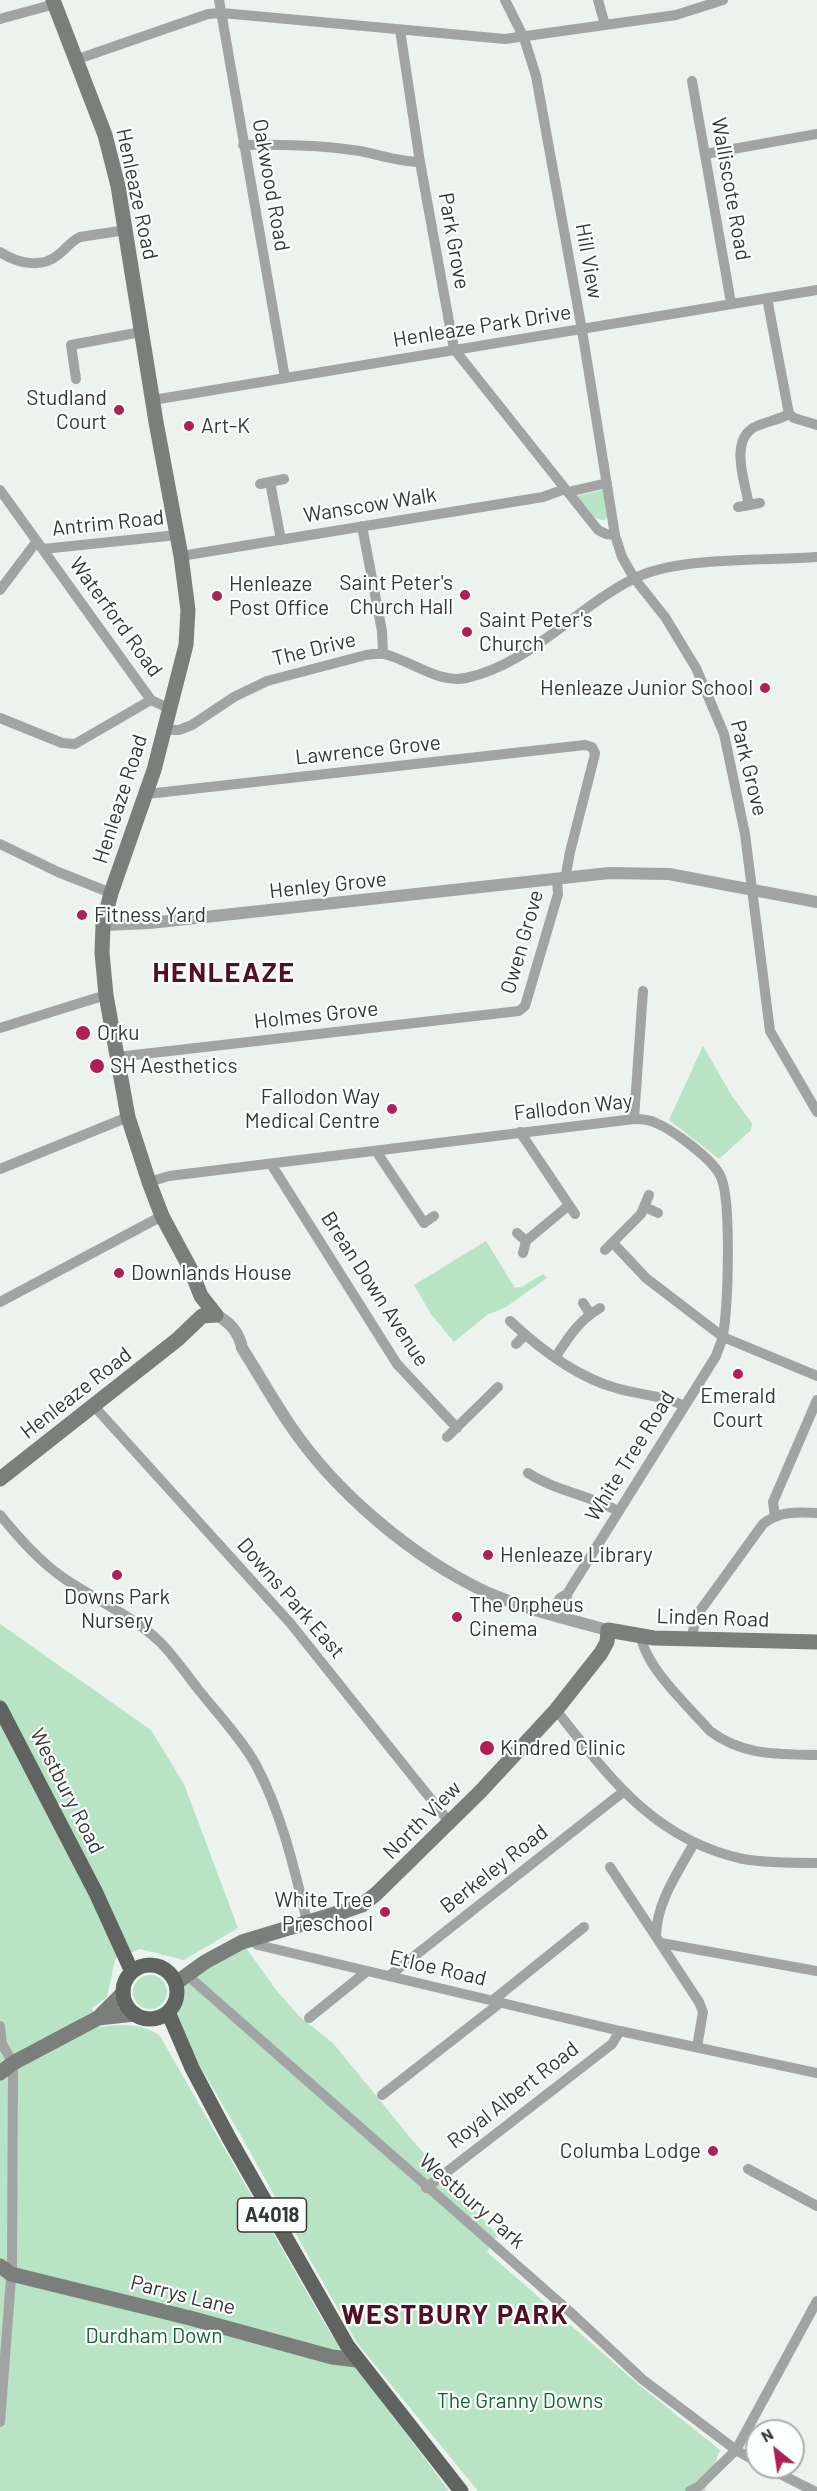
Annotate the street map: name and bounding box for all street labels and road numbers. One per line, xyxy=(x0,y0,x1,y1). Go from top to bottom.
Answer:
street label: Walliscote Road xyxy=(706,116,756,262)
street label: Oakwood Road xyxy=(247,117,295,253)
street label: Henleaze Road xyxy=(111,126,163,262)
street label: Park Grove xyxy=(433,191,475,291)
street label: Hill View xyxy=(570,221,608,301)
street label: Henleaze Park Drive xyxy=(391,299,573,353)
street label: Wanscow Walk xyxy=(302,482,438,528)
street label: Antrim Road xyxy=(51,505,165,541)
street label: Waterford Road xyxy=(64,552,168,682)
street label: The Drive xyxy=(270,626,358,672)
street label: Park Grove xyxy=(725,718,773,818)
street label: Lawrence Grove xyxy=(294,730,442,770)
street label: Henleaze Road xyxy=(87,731,153,867)
street label: Henley Grove xyxy=(268,866,388,904)
street label: Owen Grove xyxy=(495,887,549,997)
street label: Holmes Grove xyxy=(253,996,379,1034)
street label: Fallodon Way xyxy=(512,1088,634,1126)
street label: Brean Down Avenue xyxy=(316,1207,434,1371)
street label: Henleaze Road xyxy=(15,1342,137,1444)
street label: White Tree Road xyxy=(580,1386,680,1526)
street label: Downs Park East xyxy=(232,1533,350,1663)
street label: Linden Road xyxy=(656,1603,770,1633)
street label: Westbury Road xyxy=(25,1724,109,1858)
street label: North View xyxy=(378,1776,466,1864)
street label: Berkeley Road xyxy=(435,1819,553,1919)
street label: Etloe Road xyxy=(387,1945,489,1991)
street label: Royal Albert Road xyxy=(442,2036,584,2154)
street label: Westbury Park xyxy=(414,2148,530,2254)
road number: A4018 xyxy=(238,2198,306,2232)
street label: Parrys Lane xyxy=(128,2270,238,2320)

